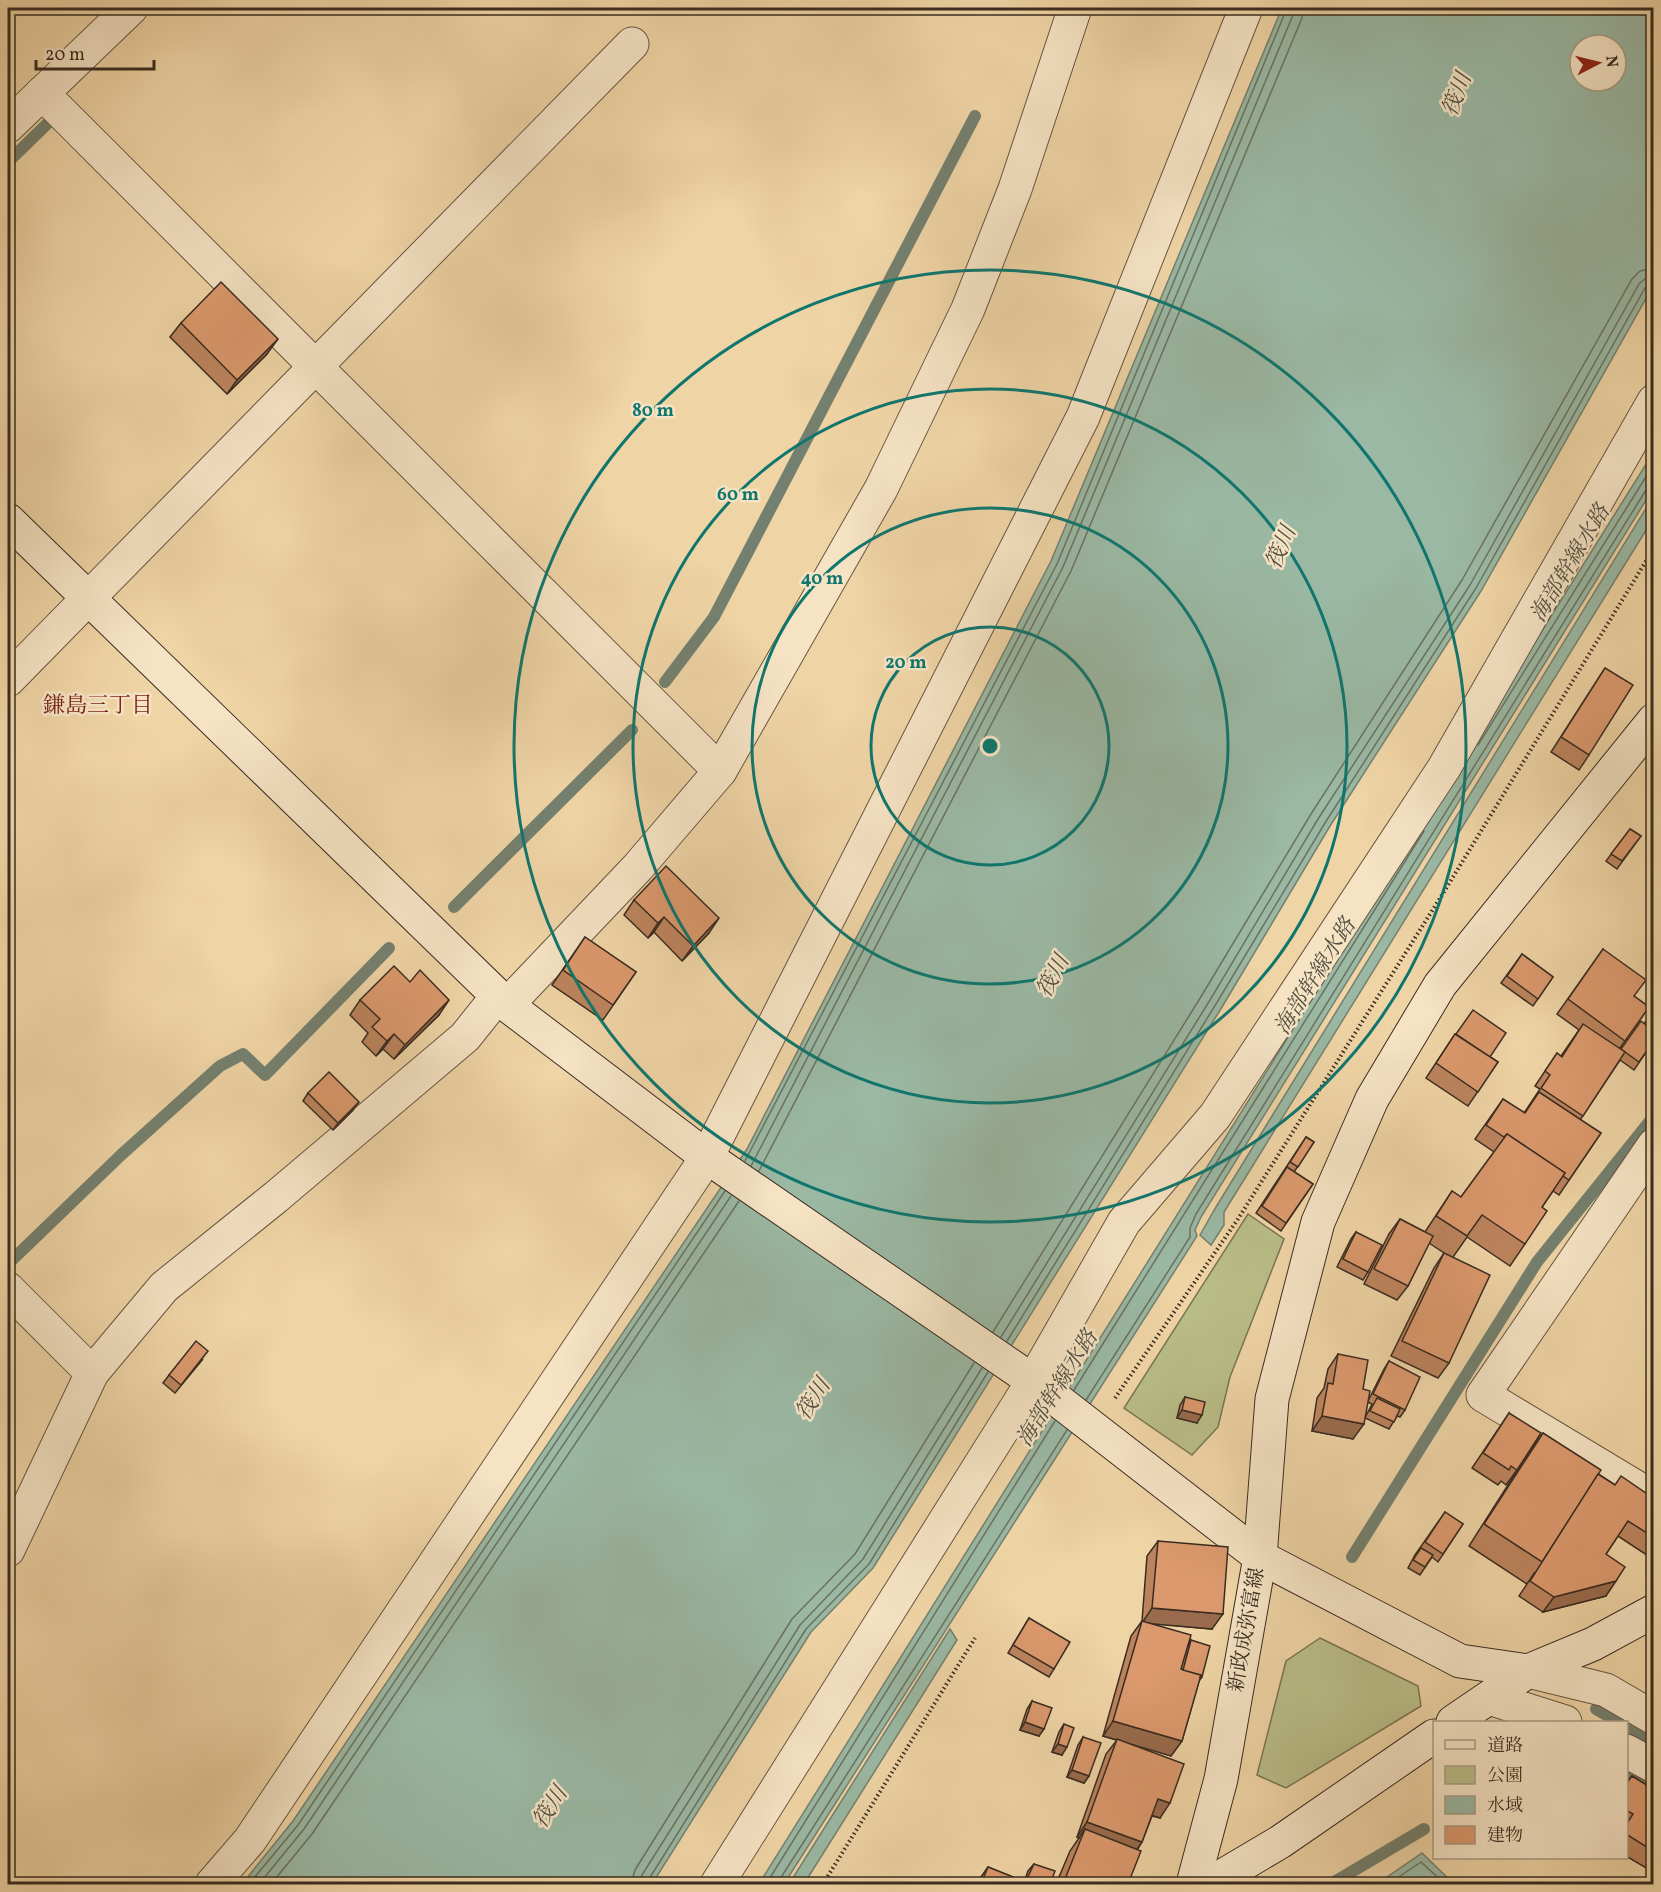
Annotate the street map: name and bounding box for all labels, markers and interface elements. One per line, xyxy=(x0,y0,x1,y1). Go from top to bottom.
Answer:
scale bar xyxy=(36,33,154,71)
north arrow xyxy=(1568,33,1628,93)
text: 20 m xyxy=(45,43,85,68)
text: N xyxy=(1599,54,1623,69)
water label: 筏川 xyxy=(1436,67,1481,121)
text: 80 m xyxy=(632,399,674,424)
text: 60 m xyxy=(717,483,759,508)
water label: 海部幹線水路 xyxy=(1524,498,1619,629)
water label: 筏川 xyxy=(1259,520,1306,574)
text: 40 m xyxy=(801,567,843,592)
text: 20 m xyxy=(885,651,927,676)
district label: 鎌島三丁目 xyxy=(43,691,153,722)
centre of rings xyxy=(980,736,1000,756)
water label: 海部幹線水路 xyxy=(1268,911,1365,1041)
water label: 筏川 xyxy=(1030,949,1079,1004)
water label: 海部幹線水路 xyxy=(1010,1323,1107,1453)
water label: 筏川 xyxy=(789,1371,840,1427)
street label: 新政成弥富線 xyxy=(1222,1565,1272,1695)
legend xyxy=(1433,1721,1628,1859)
text: 道路 xyxy=(1487,1734,1523,1759)
text: 公園 xyxy=(1487,1764,1523,1789)
water label: 筏川 xyxy=(526,1779,577,1835)
text: 水域 xyxy=(1487,1794,1523,1819)
text: 建物 xyxy=(1487,1824,1523,1849)

